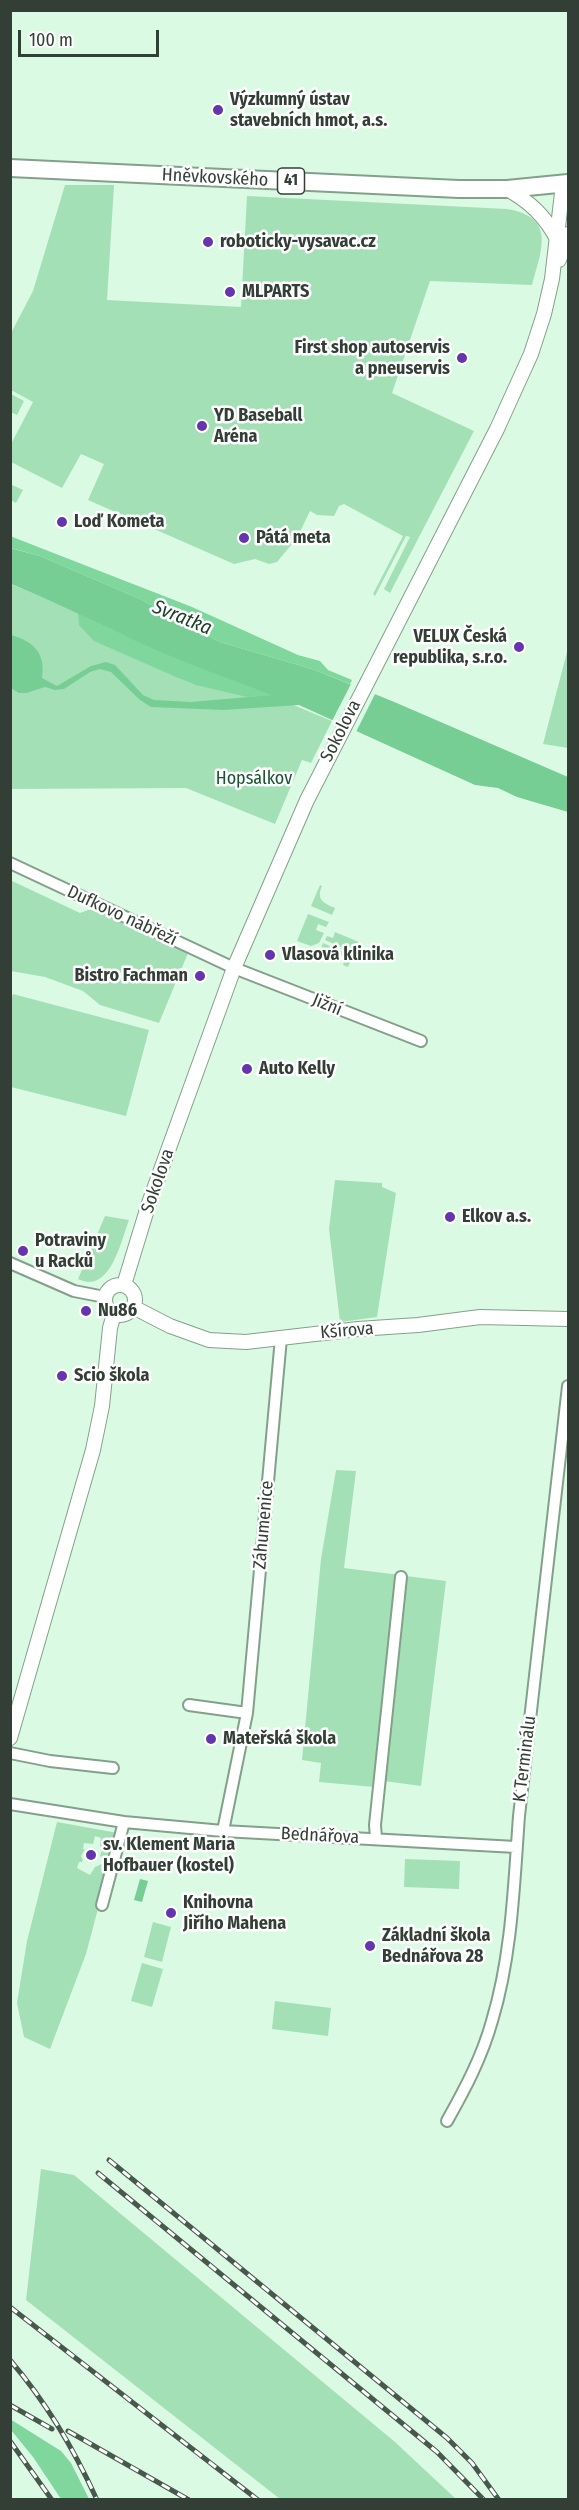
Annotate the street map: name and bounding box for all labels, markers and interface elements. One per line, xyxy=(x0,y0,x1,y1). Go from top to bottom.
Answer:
scale bar xyxy=(21,18,162,56)
text: 100 m xyxy=(29,29,73,51)
place label: Výzkumný ústav stavebních hmot, a.s. xyxy=(230,89,387,132)
marker: Výzkumný ústav stavebních hmot, a.s. xyxy=(211,103,225,117)
street label: Hněvkovského xyxy=(161,164,269,192)
road number: 41 xyxy=(278,168,304,194)
place label: roboticky-vysavac.cz xyxy=(220,231,376,253)
marker: roboticky-vysavac.cz xyxy=(201,235,215,249)
place label: MLPARTS xyxy=(242,281,309,303)
marker: MLPARTS xyxy=(223,285,237,299)
place label: First shop autoservis a pneuservis xyxy=(294,337,450,380)
marker: First shop autoservis a pneuservis xyxy=(455,351,469,365)
place label: YD Baseball Aréna xyxy=(214,405,302,448)
marker: YD Baseball Aréna xyxy=(195,419,209,433)
place label: Loď Kometa xyxy=(74,511,165,533)
marker: Loď Kometa xyxy=(55,515,69,529)
place label: Pátá meta xyxy=(256,527,331,549)
marker: Pátá meta xyxy=(237,531,251,545)
water label: Svratka xyxy=(149,595,215,641)
place label: VELUX Česká republika, s.r.o. xyxy=(393,626,507,668)
marker: VELUX Česká republika, s.r.o. xyxy=(512,640,526,654)
street label: Sokolova xyxy=(316,696,366,766)
park label: Hopsálkov xyxy=(216,768,292,790)
street label: Dufkovo nábřeží xyxy=(64,881,180,951)
place label: Vlasová klinika xyxy=(282,944,394,966)
marker: Vlasová klinika xyxy=(263,948,277,962)
place label: Bistro Fachman xyxy=(74,965,188,987)
marker: Bistro Fachman xyxy=(193,969,207,983)
street label: Jižní xyxy=(309,989,345,1021)
place label: Auto Kelly xyxy=(259,1058,335,1080)
marker: Auto Kelly xyxy=(240,1062,254,1076)
street label: Sokolova xyxy=(137,1146,179,1216)
place label: Elkov a.s. xyxy=(462,1206,531,1228)
marker: Elkov a.s. xyxy=(443,1210,457,1224)
place label: Potraviny u Racků xyxy=(35,1230,106,1272)
marker: Potraviny u Racků xyxy=(16,1244,30,1258)
place label: Nu86 xyxy=(98,1300,137,1322)
marker: Nu86 xyxy=(79,1304,93,1318)
street label: Kšírova xyxy=(319,1318,375,1344)
place label: Scio škola xyxy=(74,1365,149,1387)
marker: Scio škola xyxy=(55,1369,69,1383)
street label: Záhumenice xyxy=(249,1480,279,1570)
street label: K Terminálu xyxy=(509,1715,541,1803)
place label: Mateřská škola xyxy=(223,1728,336,1750)
marker: Mateřská škola xyxy=(204,1732,218,1746)
street label: Bednářova xyxy=(280,1823,360,1849)
place label: sv. Klement Maria Hofbauer (kostel) xyxy=(103,1834,235,1876)
marker: sv. Klement Maria Hofbauer (kostel) xyxy=(84,1848,98,1862)
place label: Knihovna Jiřího Mahena xyxy=(183,1892,286,1934)
marker: Knihovna Jiřího Mahena xyxy=(164,1906,178,1920)
place label: Základní škola Bednářova 28 xyxy=(382,1925,490,1968)
marker: Základní škola Bednářova 28 xyxy=(363,1939,377,1953)

